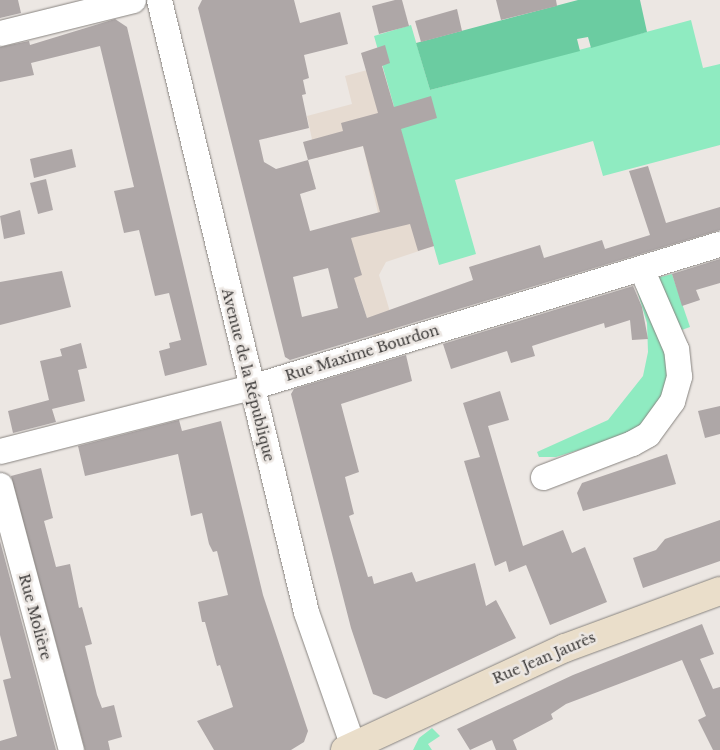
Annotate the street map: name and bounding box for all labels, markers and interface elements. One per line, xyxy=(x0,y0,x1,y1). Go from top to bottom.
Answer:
street label: Avenue de la République xyxy=(218,287,278,463)
street label: Rue Maxime Bourdon xyxy=(283,322,441,384)
street label: Rue Molière xyxy=(15,572,55,662)
street label: Rue Jean Jaurès xyxy=(490,629,598,687)

